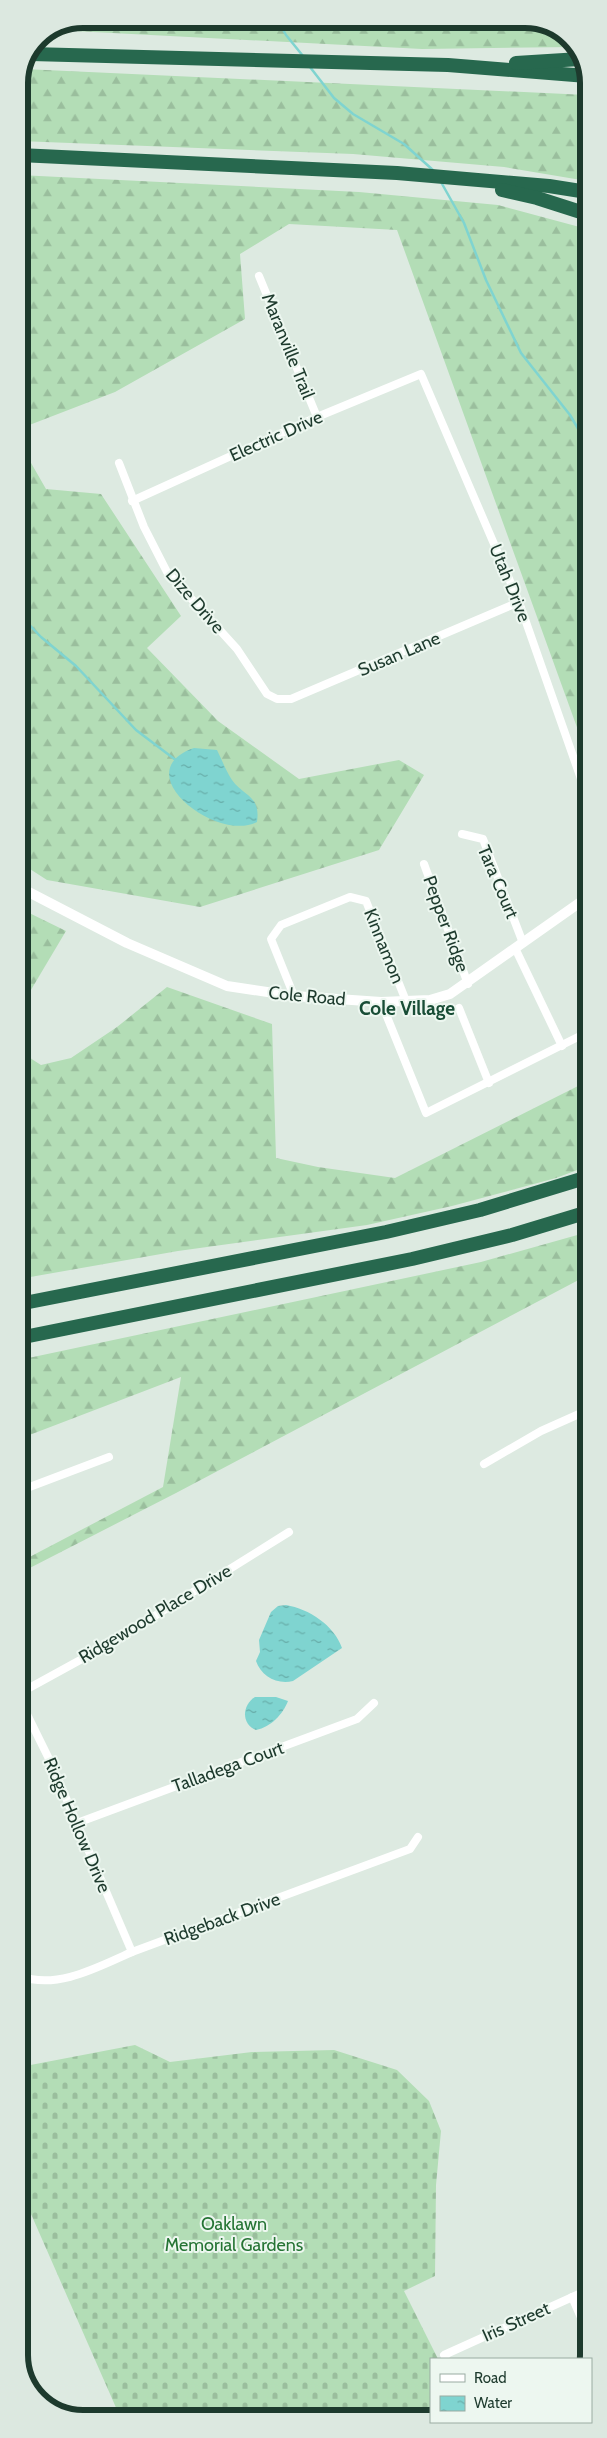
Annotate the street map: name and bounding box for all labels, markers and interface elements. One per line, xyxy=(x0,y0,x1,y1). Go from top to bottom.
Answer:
street label: Maranville Trail xyxy=(257,290,319,403)
street label: Electric Drive xyxy=(226,406,326,466)
street label: Utah Drive xyxy=(484,541,536,625)
street label: Dize Drive xyxy=(161,564,229,638)
street label: Susan Lane xyxy=(355,627,443,681)
street label: Tara Court xyxy=(473,842,523,922)
street label: Pepper Ridge xyxy=(418,873,474,975)
street label: Kinnamon xyxy=(359,905,409,987)
street label: Cole Road xyxy=(268,982,346,1010)
district label: Cole Village xyxy=(359,997,455,1020)
street label: Ridgewood Place Drive xyxy=(75,1560,235,1668)
street label: Talladega Court xyxy=(169,1737,287,1797)
street label: Ridge Hollow Drive xyxy=(39,1754,115,1896)
street label: Ridgeback Drive xyxy=(161,1888,283,1950)
park label: Oaklawn Memorial Gardens xyxy=(165,2213,303,2256)
street label: Iris Street xyxy=(479,2297,553,2347)
legend xyxy=(430,2358,592,2423)
text: Road xyxy=(474,2369,507,2387)
text: Water xyxy=(474,2394,512,2412)

